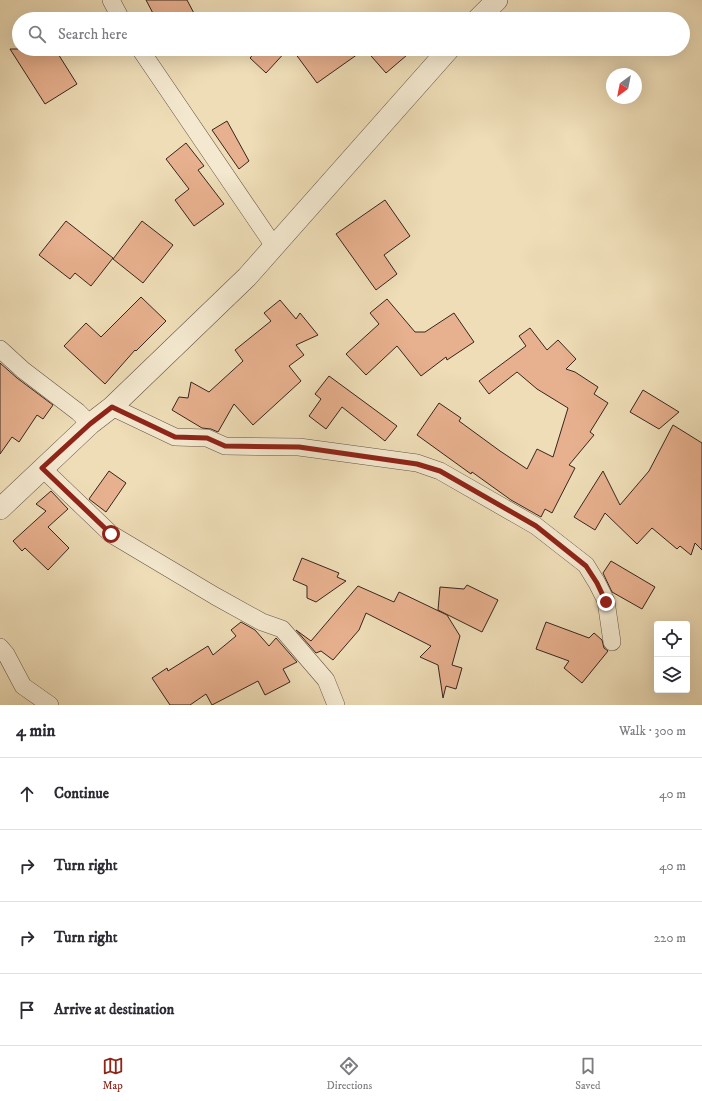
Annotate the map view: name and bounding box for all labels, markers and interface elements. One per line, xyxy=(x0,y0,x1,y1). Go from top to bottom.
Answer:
search box xyxy=(12,12,690,56)
icon: search xyxy=(26,23,48,45)
text: Search here xyxy=(58,25,127,44)
north arrow xyxy=(606,68,642,104)
route start xyxy=(102,525,120,543)
route end xyxy=(597,593,615,611)
map controls xyxy=(654,621,690,693)
button: locate xyxy=(654,621,690,657)
button: layers xyxy=(654,657,690,693)
text: 4 min xyxy=(16,720,55,742)
text: Walk · 300 m xyxy=(619,723,686,739)
icon: ahead xyxy=(16,783,38,805)
text: Continue xyxy=(54,784,109,803)
text: 40 m xyxy=(659,786,686,802)
icon: right xyxy=(16,855,38,877)
text: Turn right xyxy=(54,856,117,875)
text: 40 m xyxy=(659,858,686,874)
icon: right xyxy=(16,927,38,949)
text: Turn right xyxy=(54,928,117,947)
text: 220 m xyxy=(654,930,686,946)
icon: arrive xyxy=(16,999,38,1021)
text: Arrive at destination xyxy=(54,1000,174,1019)
tab: Map xyxy=(102,1055,124,1093)
tab: Directions xyxy=(327,1055,372,1093)
tab: Saved xyxy=(575,1055,600,1093)

